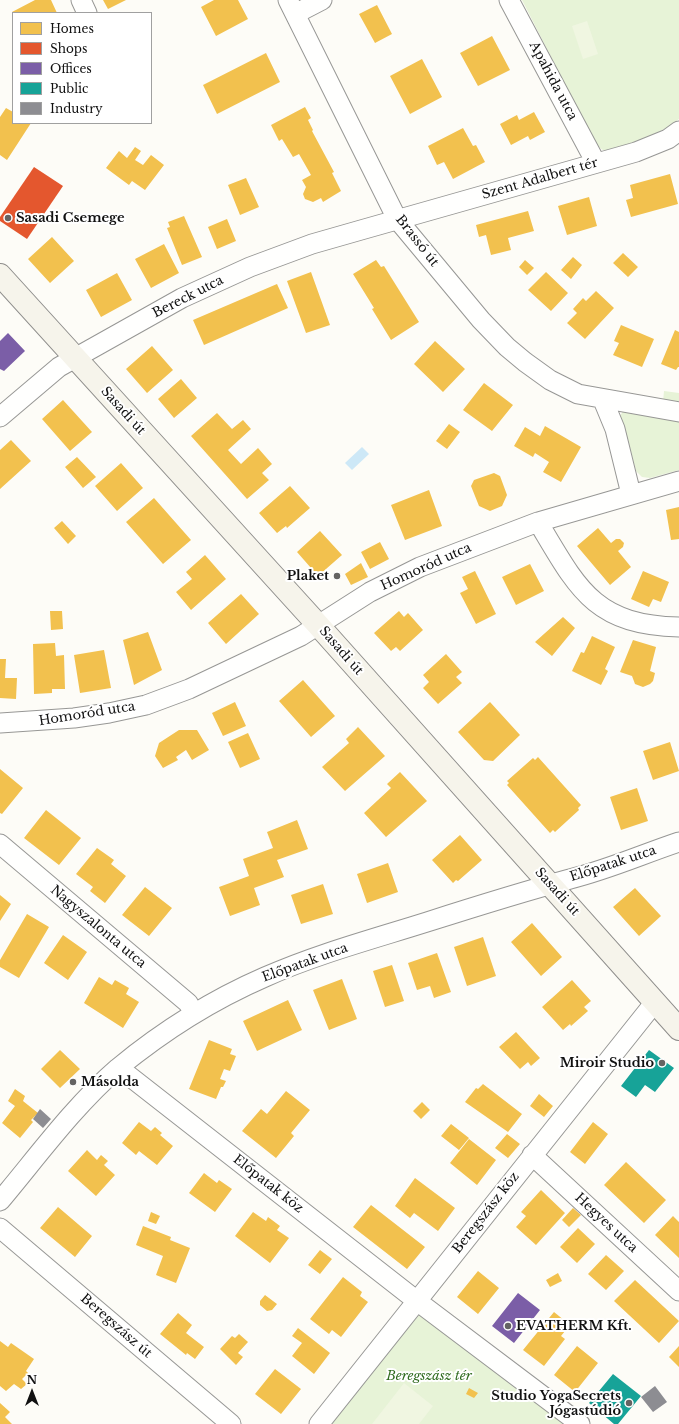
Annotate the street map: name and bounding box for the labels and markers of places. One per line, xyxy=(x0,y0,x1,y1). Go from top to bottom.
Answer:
place label: Sasadi Csemege xyxy=(16,210,125,226)
marker: Sasadi Csemege xyxy=(3,213,13,223)
place label: Plaket xyxy=(287,568,329,584)
marker: Plaket xyxy=(332,571,342,581)
place label: Miroir Studio xyxy=(560,1055,654,1071)
marker: Miroir Studio xyxy=(657,1058,667,1068)
place label: Másolda xyxy=(81,1074,139,1090)
marker: Másolda xyxy=(68,1077,78,1087)
place label: EVATHERM Kft. xyxy=(516,1318,632,1334)
marker: EVATHERM Kft. xyxy=(503,1321,513,1331)
place label: Studio YogaSecrets Jógastúdió xyxy=(491,1388,621,1419)
marker: Studio YogaSecrets Jógastúdió xyxy=(624,1398,634,1408)

